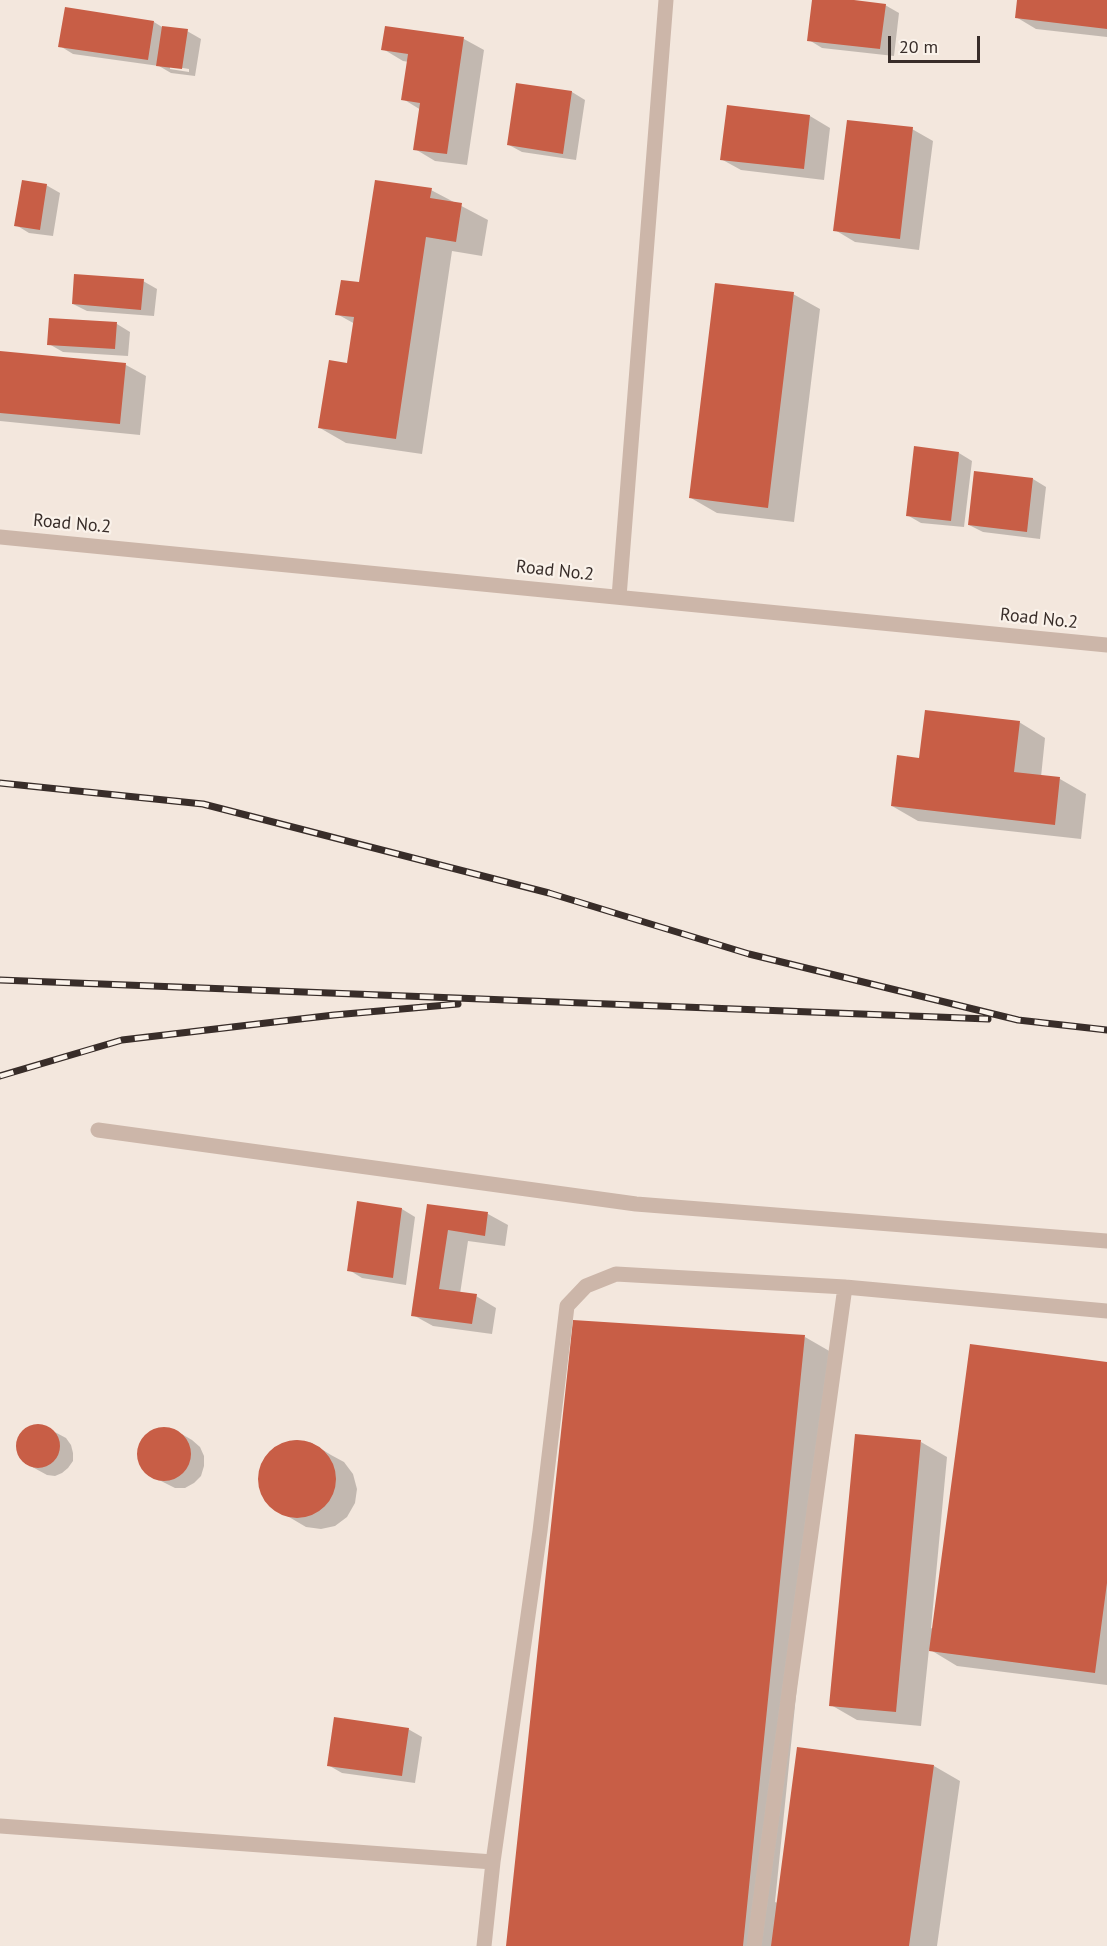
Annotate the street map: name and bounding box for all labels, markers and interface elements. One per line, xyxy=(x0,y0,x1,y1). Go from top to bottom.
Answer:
scale bar xyxy=(891,24,982,62)
text: 20 m xyxy=(899,35,938,58)
street label: Road No.2 xyxy=(32,510,112,538)
street label: Road No.2 xyxy=(515,556,595,586)
street label: Road No.2 xyxy=(999,604,1079,634)

